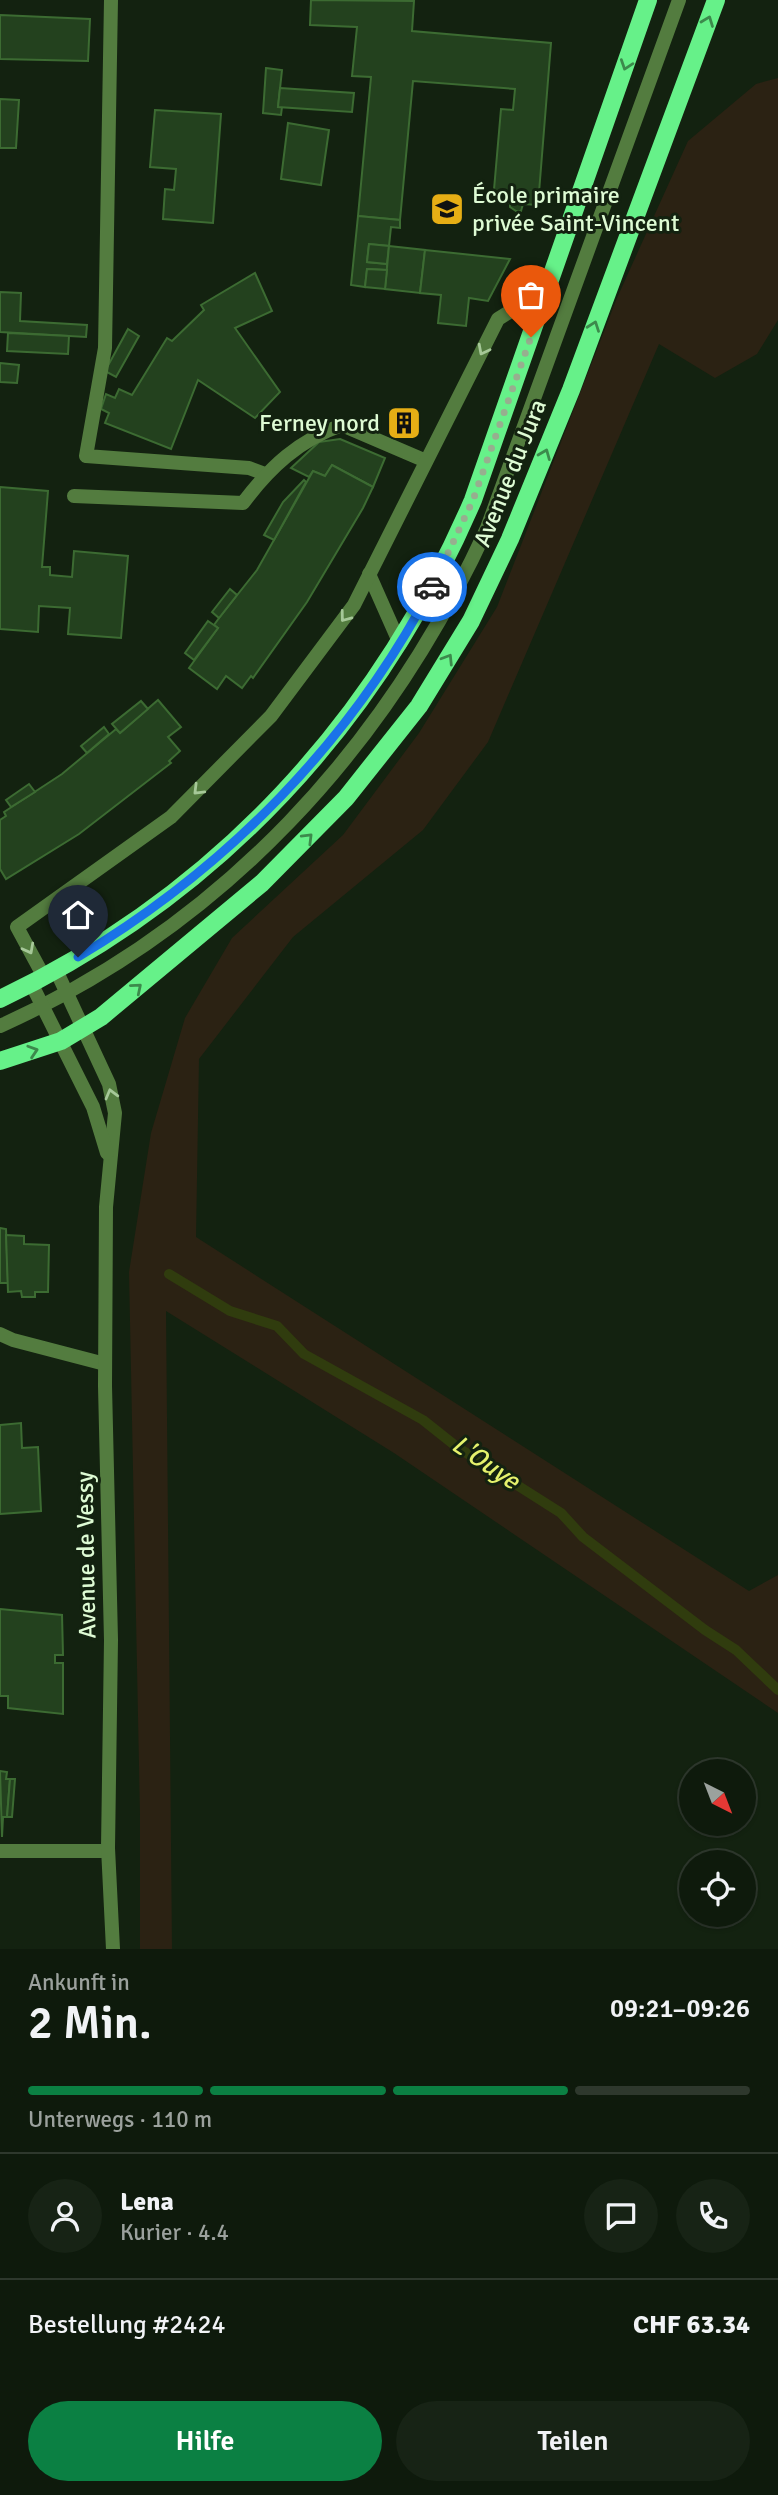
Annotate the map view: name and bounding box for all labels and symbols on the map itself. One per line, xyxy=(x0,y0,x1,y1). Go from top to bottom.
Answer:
one-way arrow xyxy=(700,16,714,28)
one-way arrow xyxy=(620,58,634,70)
place label: École primaire privée Saint-Vincent xyxy=(472,180,679,238)
school or university icon: École primaire privée Saint-Vincent xyxy=(428,190,466,228)
pin xyxy=(501,265,561,337)
one-way arrow xyxy=(586,321,600,333)
one-way arrow xyxy=(477,342,491,355)
street label: Avenue du Jura xyxy=(467,395,553,551)
building icon: Ferney nord xyxy=(385,404,423,442)
place label: Ferney nord xyxy=(259,408,380,438)
one-way arrow xyxy=(536,449,550,461)
courier xyxy=(397,552,467,622)
one-way arrow xyxy=(341,609,353,622)
one-way arrow xyxy=(440,654,453,667)
one-way arrow xyxy=(193,781,206,794)
one-way arrow xyxy=(300,833,313,846)
pin xyxy=(48,885,108,957)
one-way arrow xyxy=(21,942,34,954)
one-way arrow xyxy=(129,984,142,996)
one-way arrow xyxy=(27,1045,39,1059)
one-way arrow xyxy=(105,1088,119,1100)
water label: L'Ouye xyxy=(445,1429,527,1498)
street label: Avenue de Vessy xyxy=(70,1471,102,1639)
north arrow xyxy=(679,1759,756,1836)

